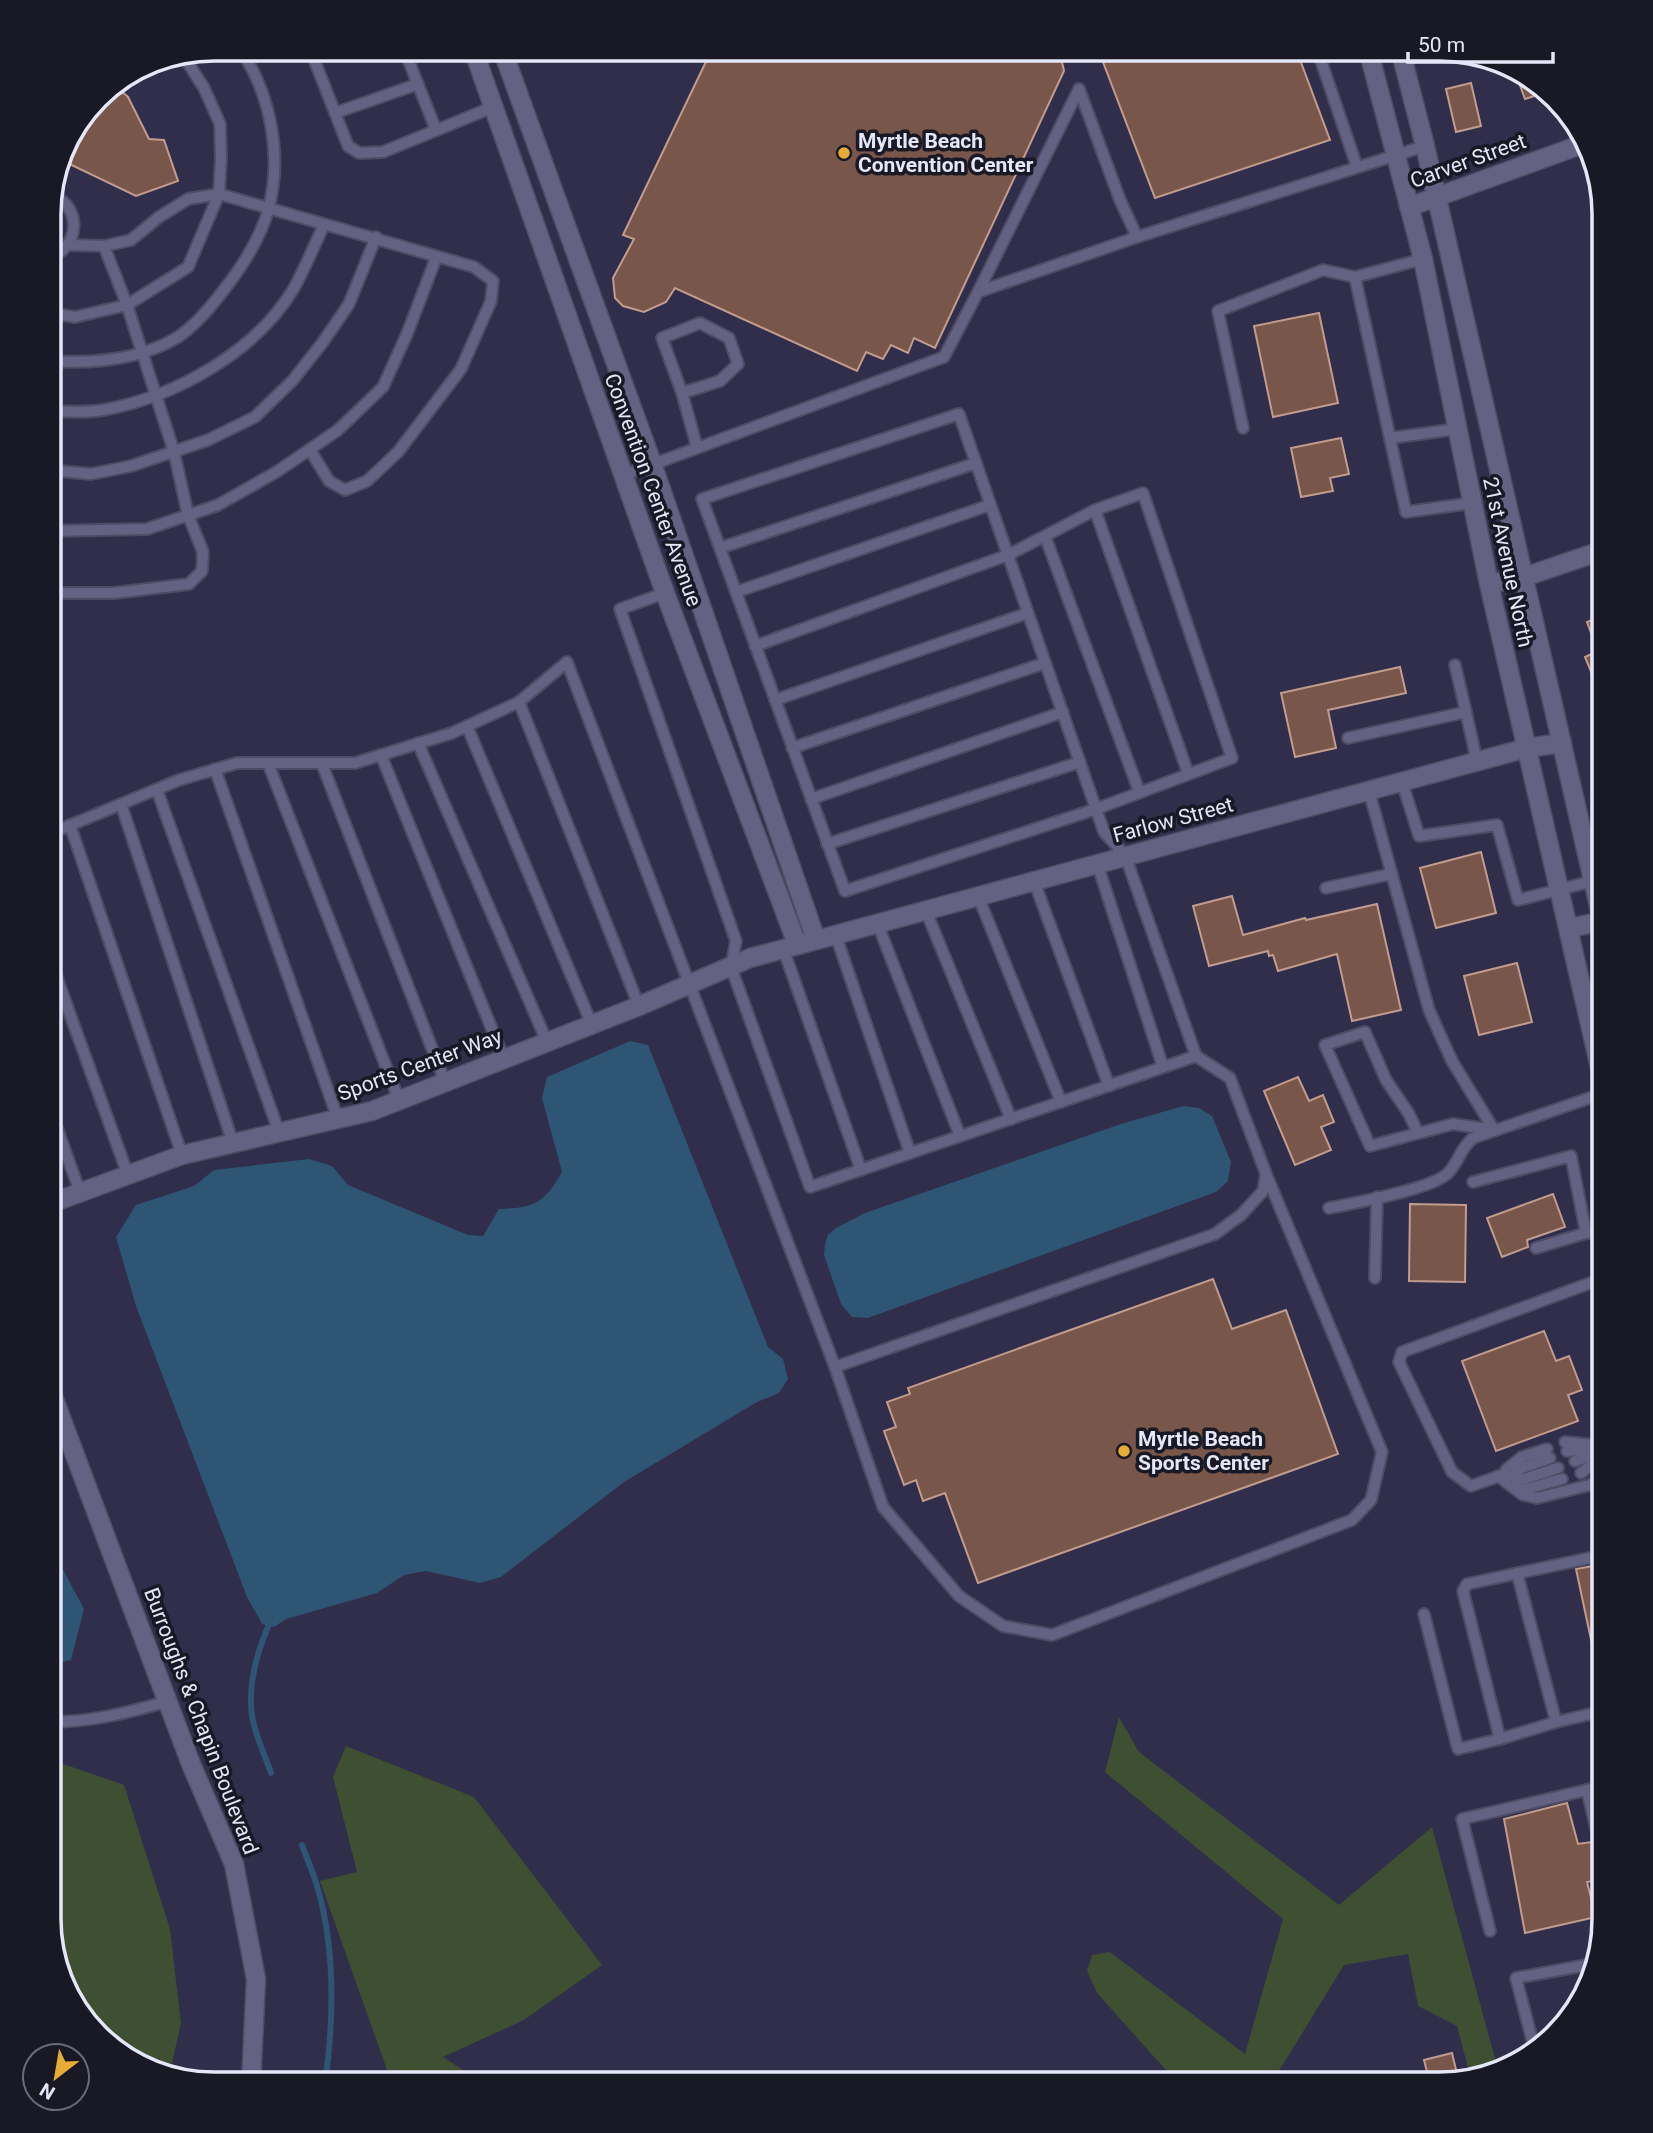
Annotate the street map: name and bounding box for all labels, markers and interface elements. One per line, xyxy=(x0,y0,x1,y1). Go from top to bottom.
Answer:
scale bar xyxy=(1408,21,1553,65)
text: 50 m xyxy=(1418,33,1465,57)
place label: Myrtle Beach Convention Center xyxy=(858,129,1034,177)
street label: Carver Street xyxy=(1407,129,1529,193)
marker: Myrtle Beach Convention Center xyxy=(836,145,852,161)
street label: Convention Center Avenue xyxy=(600,370,706,610)
street label: 21st Avenue North xyxy=(1478,475,1538,649)
street label: Farlow Street xyxy=(1110,792,1236,848)
street label: Sports Center Way xyxy=(335,1024,505,1106)
place label: Myrtle Beach Sports Center xyxy=(1138,1427,1269,1475)
marker: Myrtle Beach Sports Center xyxy=(1116,1443,1132,1459)
street label: Burroughs & Chapin Boulevard xyxy=(139,1584,263,1858)
north arrow xyxy=(21,2042,91,2112)
text: N xyxy=(36,2078,59,2104)

